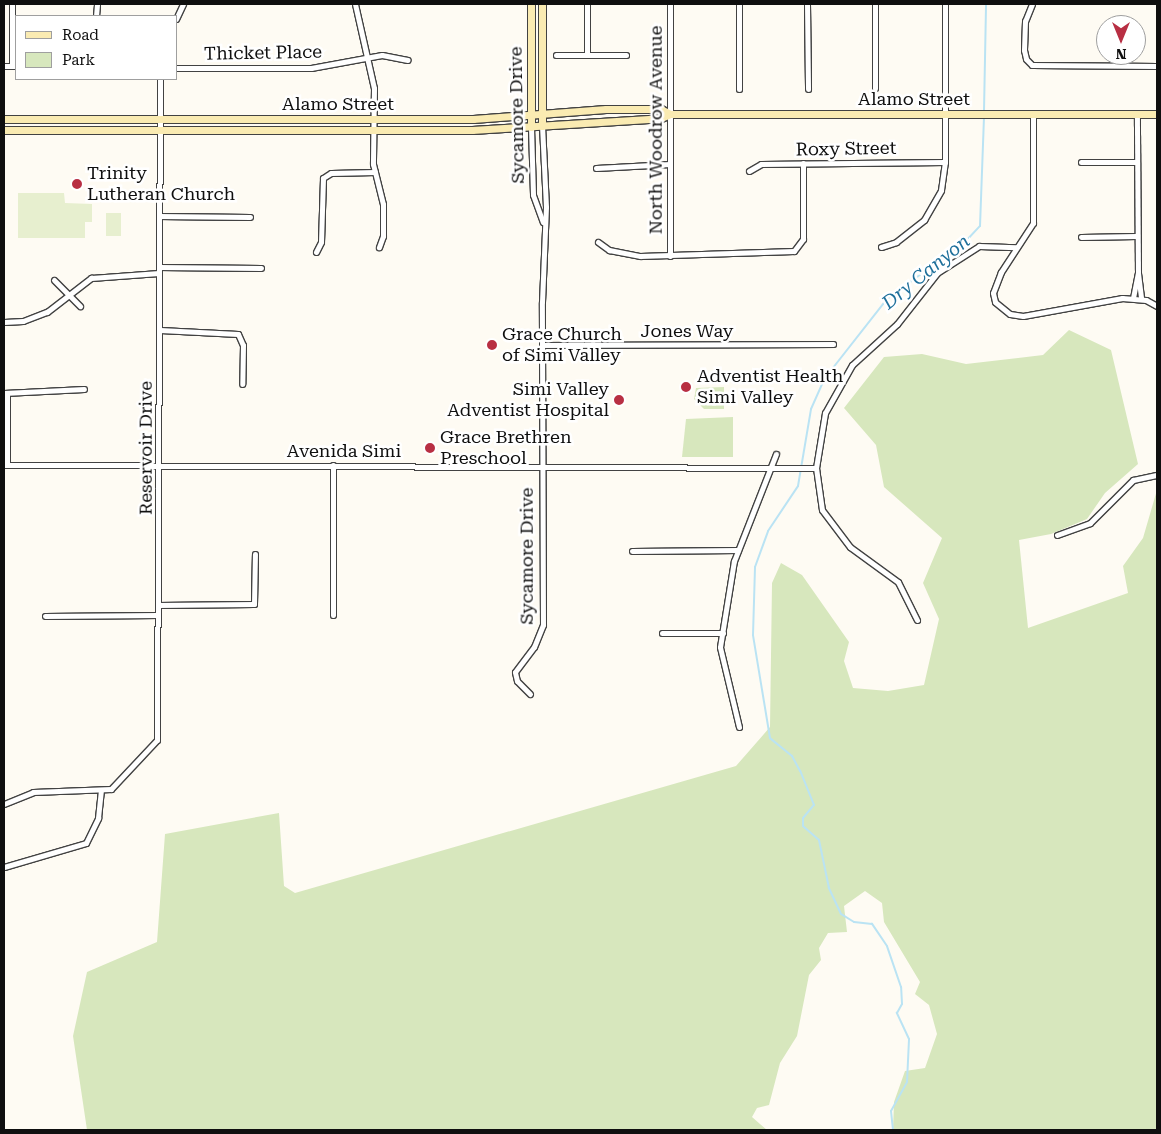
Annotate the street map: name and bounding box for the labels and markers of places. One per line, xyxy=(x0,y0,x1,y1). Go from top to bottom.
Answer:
place label: Trinity Lutheran Church xyxy=(87,163,235,205)
marker: Trinity Lutheran Church xyxy=(71,178,83,190)
place label: Grace Church of Simi Valley xyxy=(502,324,622,366)
marker: Grace Church of Simi Valley xyxy=(486,339,498,351)
place label: Adventist Health Simi Valley xyxy=(697,366,843,408)
place label: Simi Valley Adventist Hospital xyxy=(447,379,609,422)
marker: Adventist Health Simi Valley xyxy=(679,380,693,394)
marker: Simi Valley Adventist Hospital xyxy=(613,394,625,406)
place label: Grace Brethren Preschool xyxy=(440,427,572,469)
marker: Grace Brethren Preschool xyxy=(424,442,436,454)

